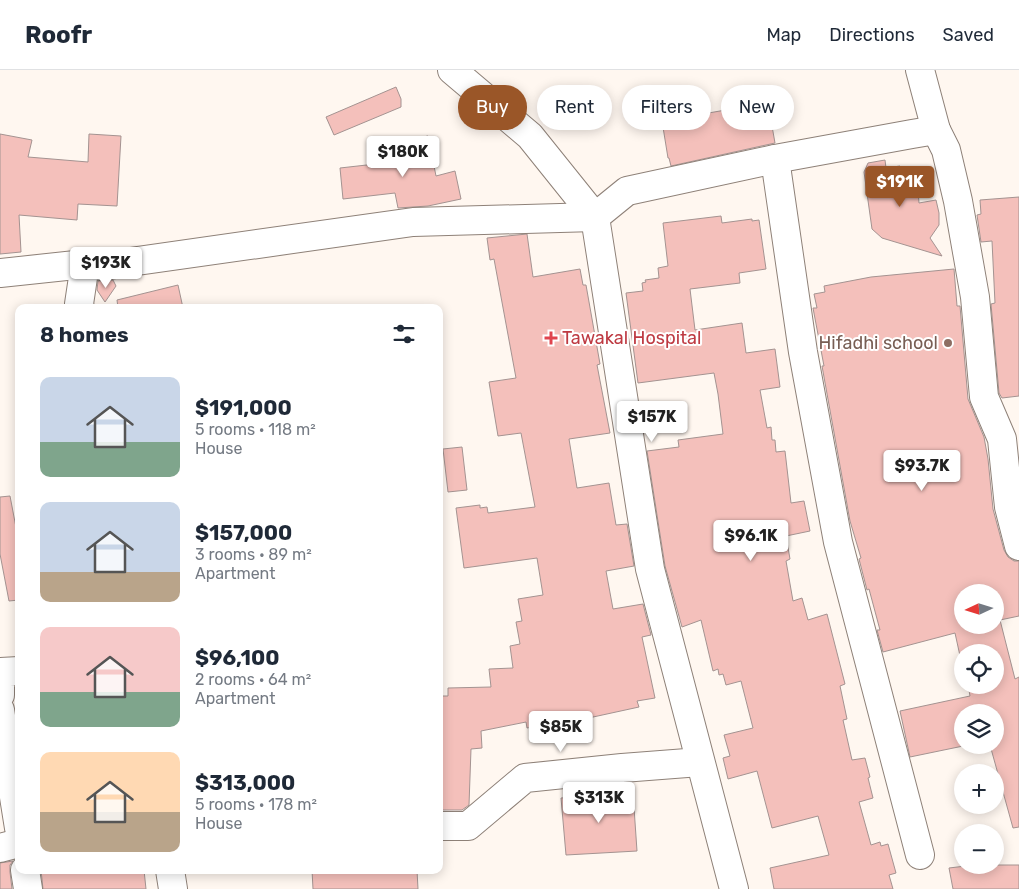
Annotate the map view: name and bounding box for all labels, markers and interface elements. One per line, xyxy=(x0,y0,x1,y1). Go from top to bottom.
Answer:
text: Roofr xyxy=(25,21,92,49)
text: Map xyxy=(766,24,801,46)
text: Directions xyxy=(829,24,915,46)
text: Saved xyxy=(943,24,994,46)
chip: Buy xyxy=(458,85,527,130)
chip: Rent xyxy=(537,85,612,130)
chip: Filters xyxy=(622,85,711,130)
chip: New xyxy=(721,85,794,130)
pin: $180K xyxy=(368,136,438,178)
text: $180K xyxy=(378,142,428,161)
pin: $191K xyxy=(865,166,935,208)
text: $191K xyxy=(876,172,924,191)
pin: $193K xyxy=(71,246,141,289)
text: $193K xyxy=(81,253,131,272)
icon: filters xyxy=(390,320,418,348)
text: 8 homes xyxy=(40,322,129,347)
place label: Tawakal Hospital xyxy=(562,327,701,349)
marker: Tawakal Hospital xyxy=(544,331,558,345)
place label: Hifadhi school xyxy=(819,332,938,354)
marker: Hifadhi school xyxy=(942,337,954,349)
text: $191,000 xyxy=(195,395,292,420)
icon: home xyxy=(80,397,140,457)
pin: $157K xyxy=(617,400,687,443)
text: $157K xyxy=(628,407,676,426)
text: 5 rooms · 118 m² xyxy=(195,420,316,439)
text: House xyxy=(195,439,242,458)
pin: $93.7K xyxy=(881,450,963,492)
text: $93.7K xyxy=(894,456,950,475)
text: $157,000 xyxy=(195,520,292,545)
pin: $96.1K xyxy=(710,520,792,562)
icon: home xyxy=(80,522,140,582)
text: $96.1K xyxy=(724,526,778,545)
text: 3 rooms · 89 m² xyxy=(195,545,312,564)
text: Apartment xyxy=(195,564,275,583)
north arrow xyxy=(954,584,1004,634)
map controls xyxy=(954,584,1004,874)
button: locate xyxy=(954,644,1004,694)
text: $96,100 xyxy=(195,645,280,670)
icon: home xyxy=(80,647,140,707)
text: 2 rooms · 64 m² xyxy=(195,670,311,689)
text: Apartment xyxy=(195,689,275,708)
button: layers xyxy=(954,704,1004,754)
pin: $85K xyxy=(531,710,591,753)
text: $85K xyxy=(540,717,582,736)
button: + xyxy=(954,764,1004,814)
text: $313,000 xyxy=(195,770,295,795)
icon: home xyxy=(80,772,140,832)
pin: $313K xyxy=(564,782,634,824)
text: $313K xyxy=(574,788,624,807)
text: 5 rooms · 178 m² xyxy=(195,795,317,814)
text: House xyxy=(195,814,242,833)
button: − xyxy=(954,824,1004,874)

